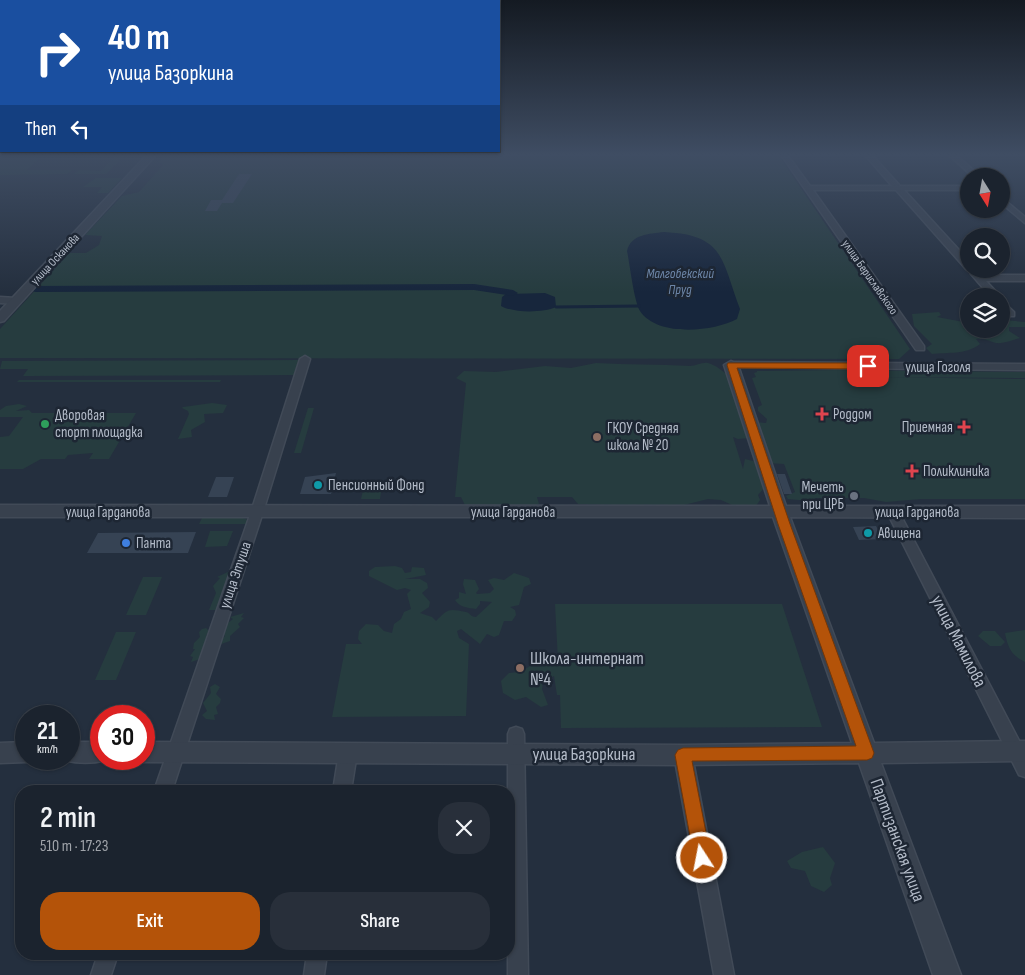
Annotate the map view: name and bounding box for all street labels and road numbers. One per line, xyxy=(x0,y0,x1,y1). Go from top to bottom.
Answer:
street label: улица Осканова xyxy=(28,230,83,288)
street label: улица Бериславского xyxy=(838,237,901,318)
street label: улица Гоголя xyxy=(905,358,971,377)
street label: улица Гарданова xyxy=(66,503,151,522)
street label: улица Гарданова xyxy=(471,503,556,522)
street label: улица Гарданова xyxy=(875,503,960,522)
street label: улица Этуша xyxy=(215,539,256,611)
street label: улица Мамилова xyxy=(926,592,991,691)
street label: улица Базоркина xyxy=(533,744,636,765)
street label: Партизанская улица xyxy=(866,776,930,905)

